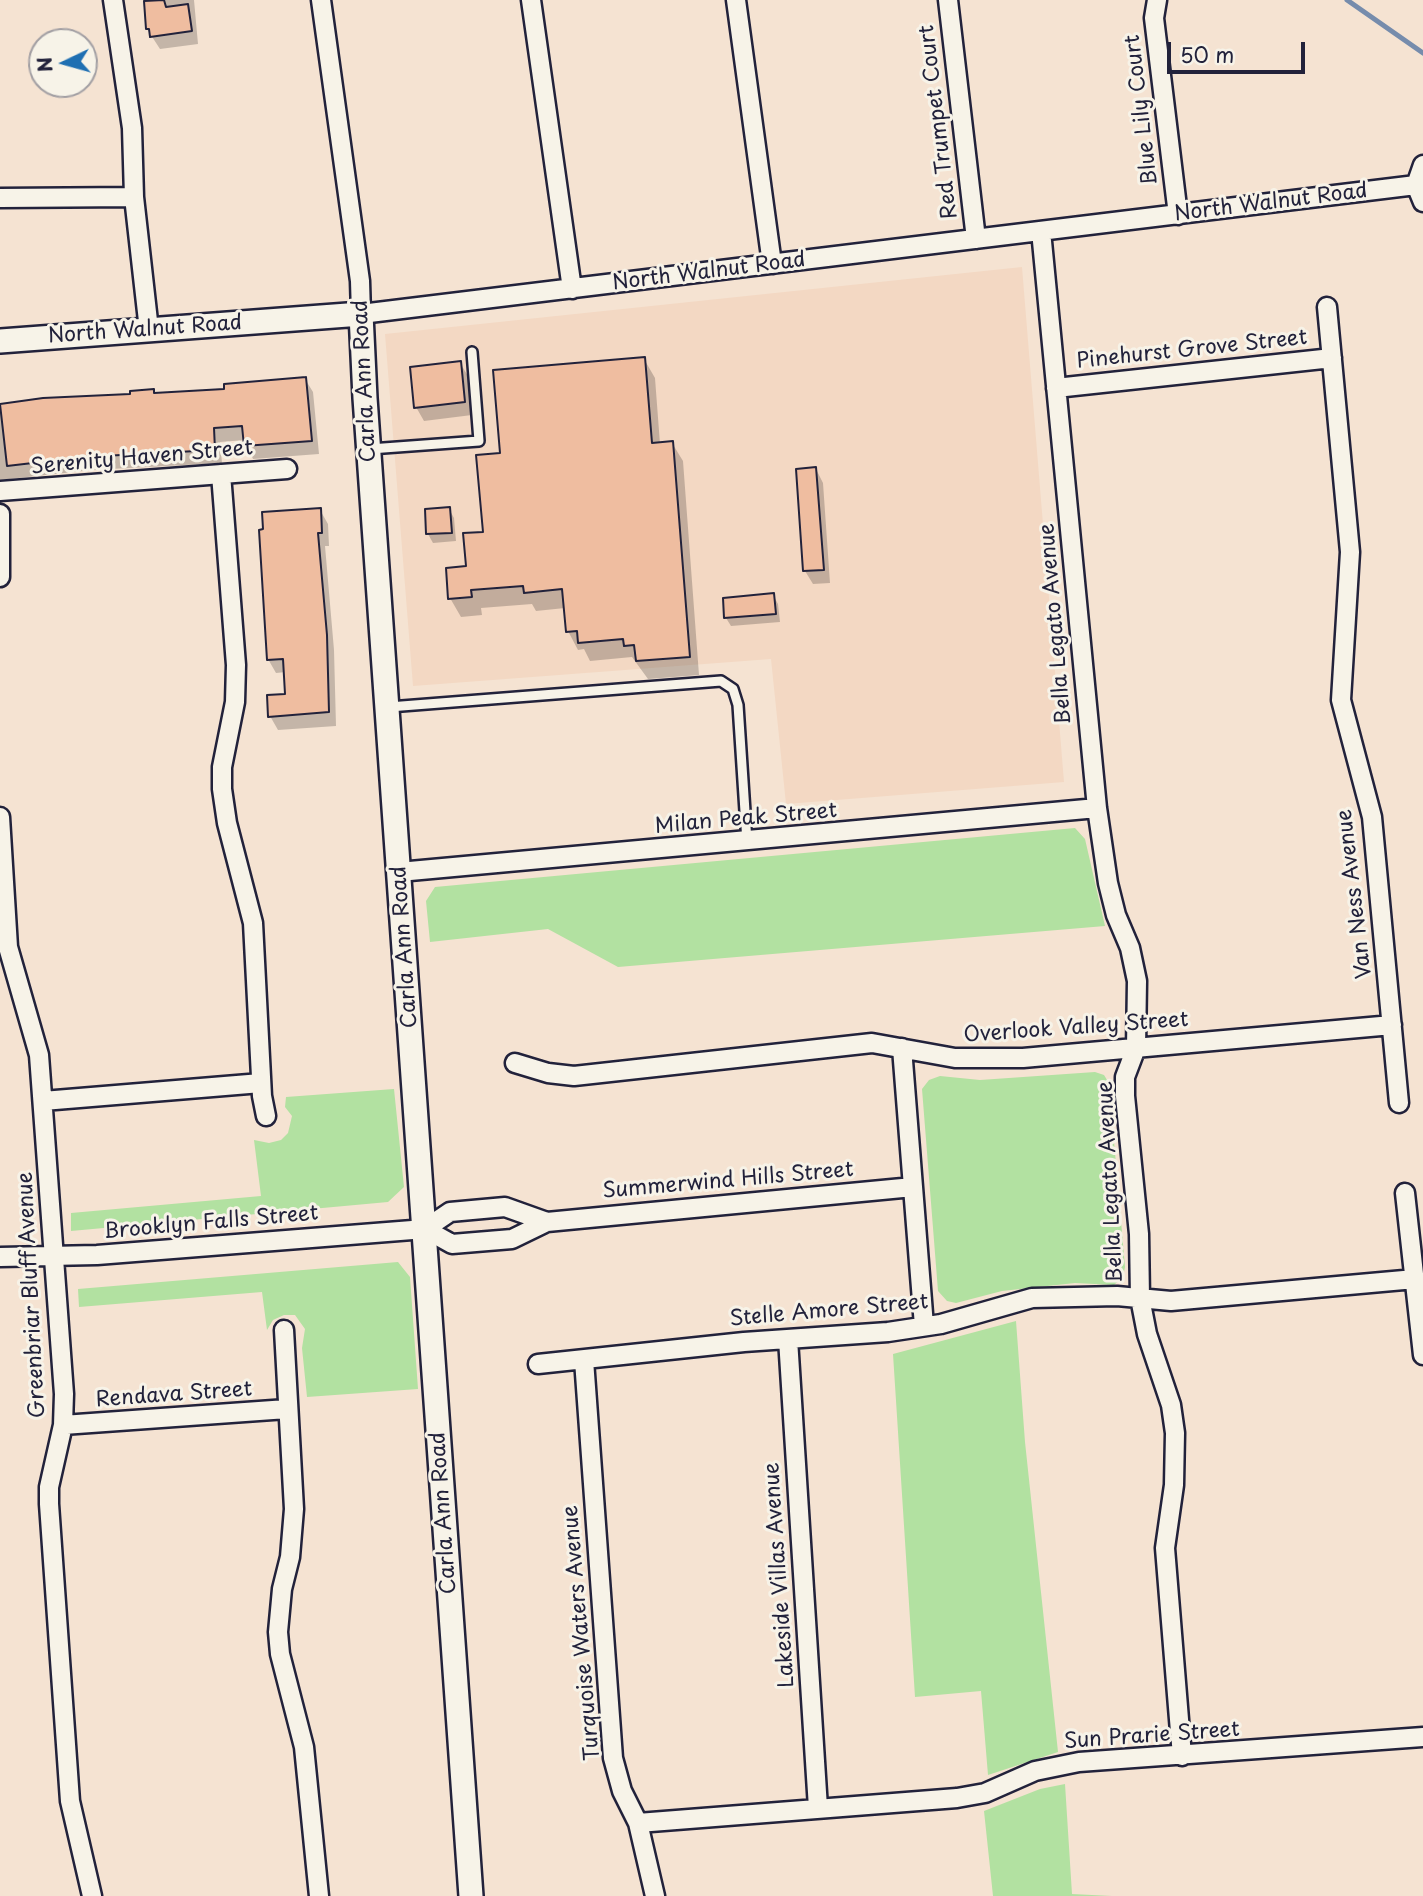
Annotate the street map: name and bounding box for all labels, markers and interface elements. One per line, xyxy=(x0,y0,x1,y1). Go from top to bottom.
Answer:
street label: Red Trumpet Court xyxy=(915,23,963,221)
north arrow xyxy=(28,28,98,98)
scale bar xyxy=(1171,28,1309,72)
street label: Blue Lily Court xyxy=(1120,33,1164,187)
text: 50 m xyxy=(1180,38,1234,70)
text: N xyxy=(29,56,59,73)
street label: North Walnut Road xyxy=(1173,179,1369,227)
street label: North Walnut Road xyxy=(611,248,807,296)
street label: Carla Ann Road xyxy=(348,299,382,463)
street label: North Walnut Road xyxy=(47,311,243,349)
street label: Pinehurst Grove Street xyxy=(1075,325,1309,375)
street label: Serenity Haven Street xyxy=(30,436,254,480)
street label: Bella Legato Avenue xyxy=(1035,522,1077,726)
street label: Milan Peak Street xyxy=(654,798,838,840)
street label: Van Ness Avenue xyxy=(1332,808,1378,980)
street label: Carla Ann Road xyxy=(387,865,423,1029)
street label: Overlook Valley Street xyxy=(963,1008,1189,1048)
street label: Bella Legato Avenue xyxy=(1093,1080,1129,1284)
street label: Summerwind Hills Street xyxy=(601,1157,855,1205)
street label: Greenbriar Bluff Avenue xyxy=(13,1171,51,1419)
street label: Brooklyn Falls Street xyxy=(103,1201,319,1245)
street label: Stelle Amore Street xyxy=(729,1290,929,1332)
street label: Rendava Street xyxy=(95,1377,253,1413)
street label: Carla Ann Road xyxy=(426,1431,462,1595)
street label: Lakeside Villas Avenue xyxy=(760,1462,800,1688)
street label: Turquoise Waters Avenue xyxy=(558,1504,606,1762)
street label: Sun Prarie Street xyxy=(1063,1717,1241,1755)

